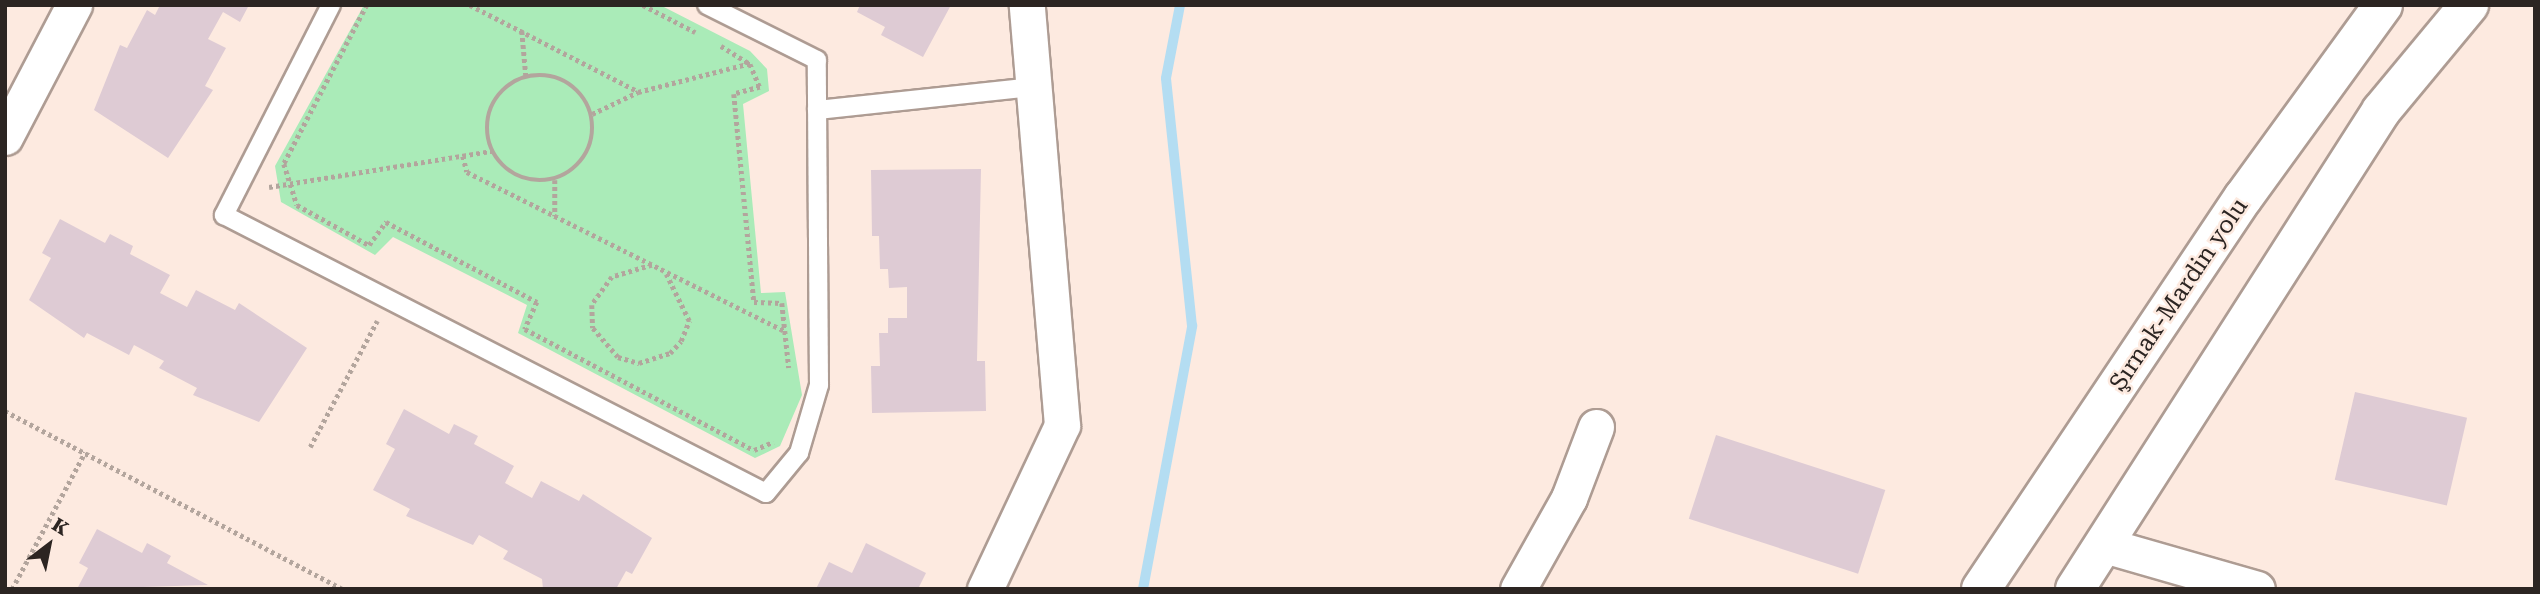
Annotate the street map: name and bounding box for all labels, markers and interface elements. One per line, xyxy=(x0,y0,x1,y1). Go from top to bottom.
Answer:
street label: Şırnak-Mardin yolu xyxy=(2104,193,2254,397)
north arrow xyxy=(14,510,84,580)
text: K xyxy=(48,513,73,540)

